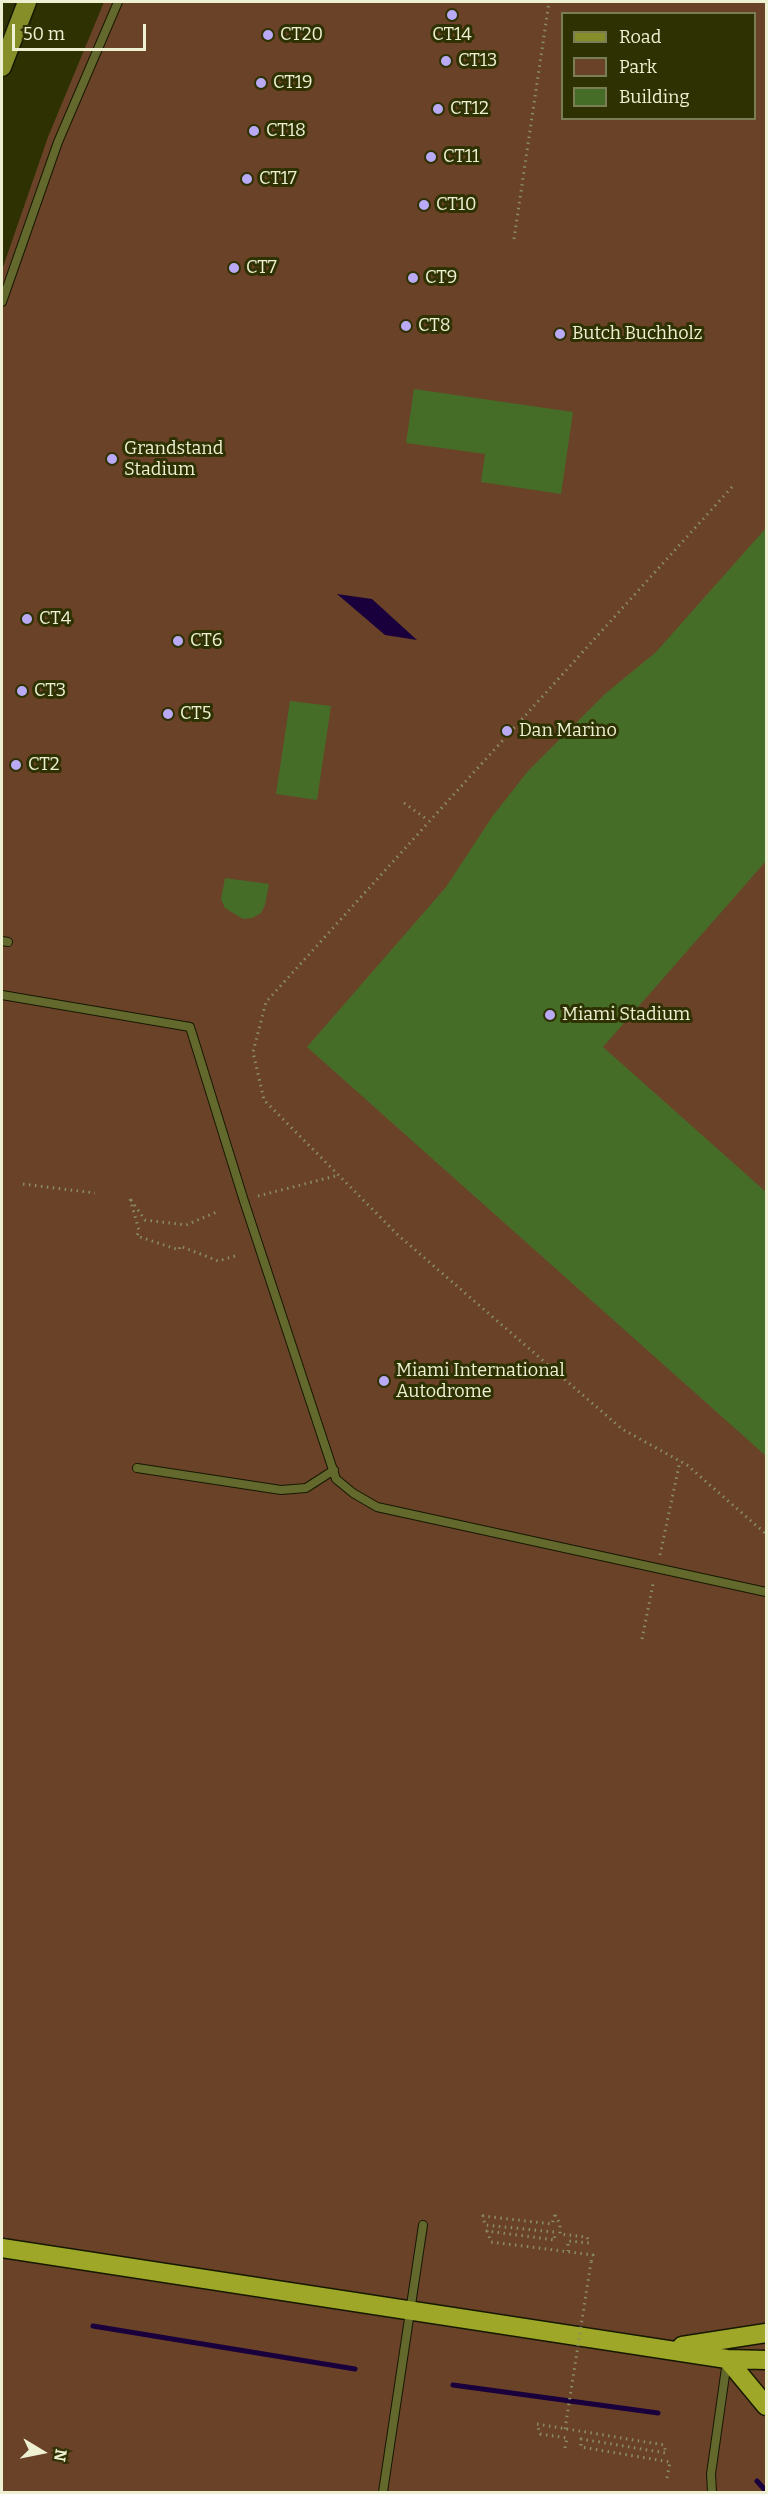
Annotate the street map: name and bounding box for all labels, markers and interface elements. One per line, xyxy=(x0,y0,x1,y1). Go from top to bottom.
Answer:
marker: CT14 xyxy=(445,8,459,22)
scale bar xyxy=(15,12,148,50)
legend xyxy=(561,12,756,120)
text: 50 m xyxy=(23,23,65,45)
place label: CT20 xyxy=(280,24,323,46)
place label: CT14 xyxy=(432,24,472,46)
text: Road xyxy=(619,26,661,48)
marker: CT20 xyxy=(261,28,275,42)
place label: CT13 xyxy=(458,50,497,72)
marker: CT13 xyxy=(439,54,453,68)
text: Park xyxy=(619,56,657,78)
place label: CT19 xyxy=(273,72,313,94)
marker: CT19 xyxy=(254,76,268,90)
text: Building xyxy=(619,86,690,108)
place label: CT12 xyxy=(450,98,489,120)
marker: CT12 xyxy=(431,102,445,116)
place label: CT18 xyxy=(266,120,306,142)
marker: CT18 xyxy=(247,124,261,138)
place label: CT11 xyxy=(443,146,479,168)
marker: CT11 xyxy=(424,150,438,164)
place label: CT17 xyxy=(259,168,297,190)
marker: CT17 xyxy=(240,172,254,186)
place label: CT10 xyxy=(436,194,477,216)
marker: CT10 xyxy=(417,198,431,212)
place label: CT7 xyxy=(246,257,277,279)
marker: CT7 xyxy=(227,261,241,275)
place label: CT9 xyxy=(425,267,457,289)
marker: CT9 xyxy=(406,271,420,285)
place label: CT8 xyxy=(418,315,450,337)
marker: CT8 xyxy=(399,319,413,333)
place label: Butch Buchholz xyxy=(572,323,702,345)
marker: Butch Buchholz xyxy=(553,327,567,341)
place label: Grandstand Stadium xyxy=(124,438,223,480)
marker: Grandstand Stadium xyxy=(105,452,119,466)
place label: CT4 xyxy=(39,608,71,630)
marker: CT4 xyxy=(20,612,34,626)
place label: CT6 xyxy=(190,630,222,652)
marker: CT6 xyxy=(171,634,185,648)
place label: CT3 xyxy=(34,680,66,702)
marker: CT3 xyxy=(15,684,29,698)
place label: CT5 xyxy=(180,703,211,725)
marker: CT5 xyxy=(161,707,175,721)
place label: Dan Marino xyxy=(519,720,617,742)
marker: Dan Marino xyxy=(500,724,514,738)
place label: CT2 xyxy=(28,754,59,776)
marker: CT2 xyxy=(9,758,23,772)
place label: Miami Stadium xyxy=(562,1004,690,1026)
marker: Miami Stadium xyxy=(543,1008,557,1022)
place label: Miami International Autodrome xyxy=(396,1360,565,1402)
marker: Miami International Autodrome xyxy=(377,1374,391,1388)
north arrow xyxy=(12,2422,72,2482)
text: N xyxy=(50,2447,71,2463)

